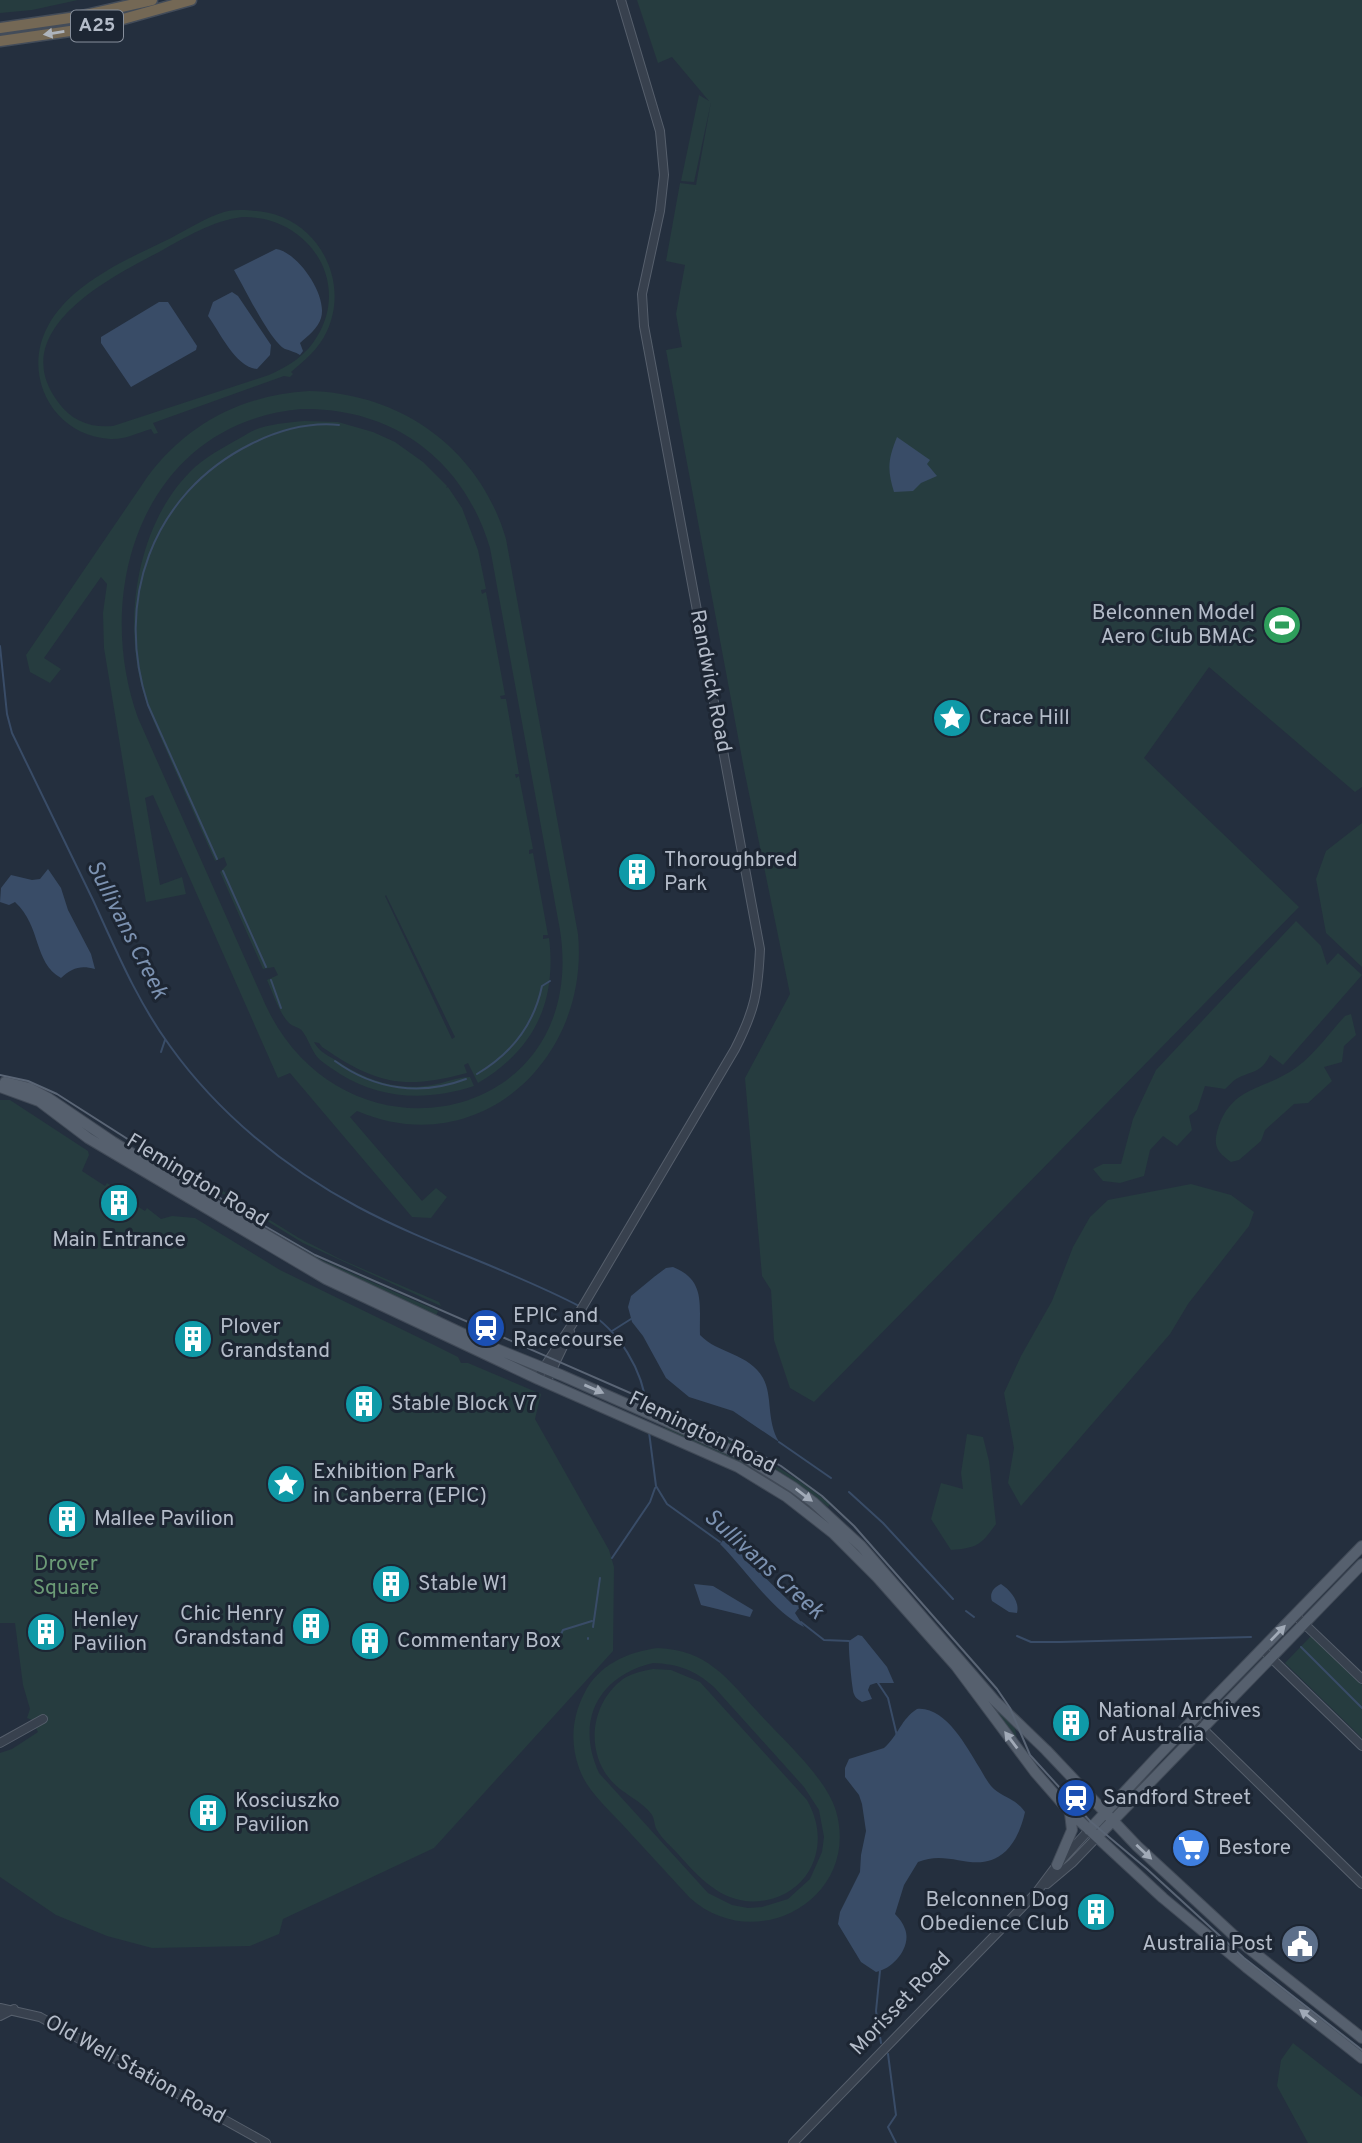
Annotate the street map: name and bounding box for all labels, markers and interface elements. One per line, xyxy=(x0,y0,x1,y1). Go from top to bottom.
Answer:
road number: A25 xyxy=(71,10,123,42)
one-way arrow xyxy=(42,28,64,39)
place label: Belconnen Model Aero Club BMAC xyxy=(1092,600,1255,651)
sports icon: Belconnen Model Aero Club BMAC xyxy=(1261,604,1303,646)
street label: Randwick Road xyxy=(683,607,737,755)
place icon: Crace Hill xyxy=(931,697,973,739)
place label: Crace Hill xyxy=(979,705,1070,732)
place label: Thoroughbred Park xyxy=(664,847,798,898)
building icon: Thoroughbred Park xyxy=(616,851,658,893)
water label: Sullivans Creek xyxy=(79,856,174,1005)
street label: Flemington Road xyxy=(121,1128,273,1234)
building icon: Main Entrance xyxy=(98,1182,140,1224)
place label: Main Entrance xyxy=(52,1227,186,1254)
place label: EPIC and Racecourse xyxy=(513,1303,624,1354)
station icon: EPIC and Racecourse xyxy=(465,1307,507,1349)
place label: Plover Grandstand xyxy=(220,1314,330,1365)
building icon: Plover Grandstand xyxy=(172,1318,214,1360)
building icon: Stable Block V7 xyxy=(343,1383,385,1425)
one-way arrow xyxy=(584,1383,604,1395)
street label: Flemington Road xyxy=(624,1386,780,1480)
place label: Stable Block V7 xyxy=(391,1391,537,1418)
place label: Exhibition Park in Canberra (EPIC) xyxy=(313,1459,487,1510)
place icon: Exhibition Park in Canberra (EPIC) xyxy=(265,1463,307,1505)
one-way arrow xyxy=(795,1488,813,1502)
building icon: Mallee Pavilion xyxy=(46,1498,88,1540)
water label: Sullivans Creek xyxy=(697,1503,829,1627)
place label: Mallee Pavilion xyxy=(94,1506,234,1533)
park label: Drover Square xyxy=(33,1551,99,1602)
building icon: Stable W1 xyxy=(370,1563,412,1605)
place label: Stable W1 xyxy=(418,1571,508,1598)
place label: Chic Henry Grandstand xyxy=(174,1601,284,1652)
building icon: Chic Henry Grandstand xyxy=(290,1605,332,1647)
place label: Henley Pavilion xyxy=(73,1607,147,1658)
building icon: Henley Pavilion xyxy=(25,1611,67,1653)
building icon: Commentary Box xyxy=(349,1620,391,1662)
one-way arrow xyxy=(1269,1625,1286,1641)
place label: Commentary Box xyxy=(397,1628,561,1655)
place label: National Archives of Australia xyxy=(1098,1698,1261,1749)
building icon: National Archives of Australia xyxy=(1050,1702,1092,1744)
one-way arrow xyxy=(1005,1731,1019,1749)
station icon: Sandford Street xyxy=(1055,1777,1097,1819)
place label: Sandford Street xyxy=(1103,1785,1251,1812)
place label: Kosciuszko Pavilion xyxy=(235,1788,340,1839)
building icon: Kosciuszko Pavilion xyxy=(187,1792,229,1834)
supermarket icon: Bestore xyxy=(1170,1827,1212,1869)
place label: Bestore xyxy=(1218,1835,1291,1862)
one-way arrow xyxy=(1135,1844,1152,1860)
place label: Belconnen Dog Obedience Club xyxy=(919,1887,1069,1938)
building icon: Belconnen Dog Obedience Club xyxy=(1075,1891,1117,1933)
public building icon: Australia Post xyxy=(1279,1923,1321,1965)
place label: Australia Post xyxy=(1142,1931,1273,1958)
street label: Morisset Road xyxy=(845,1946,957,2062)
street label: Old Well Station Road xyxy=(40,2009,230,2131)
one-way arrow xyxy=(1299,2010,1317,2024)

